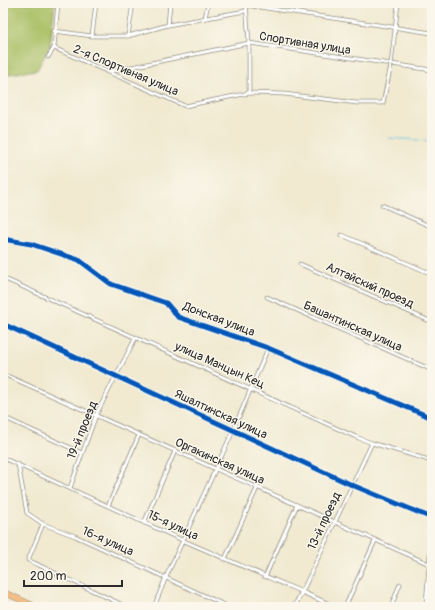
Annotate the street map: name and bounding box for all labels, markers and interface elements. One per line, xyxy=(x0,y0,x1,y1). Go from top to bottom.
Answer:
street label: Спортивная улица xyxy=(258,29,352,58)
street label: 2-я Спортивная улица xyxy=(71,42,181,100)
street label: Алтайский проезд xyxy=(324,259,417,312)
street label: Башантинская улица xyxy=(301,298,405,355)
street label: Донская улица xyxy=(180,299,257,340)
street label: улица Манцын Кец xyxy=(172,338,268,392)
street label: Яшалтинская улица xyxy=(172,386,270,443)
street label: 19-й проезд xyxy=(64,398,101,461)
street label: Оргакинская улица xyxy=(173,435,267,488)
street label: 13-й проезд xyxy=(305,489,345,552)
street label: 15-я улица xyxy=(145,507,201,544)
street label: 16-я улица xyxy=(80,523,136,560)
scale bar xyxy=(24,562,122,588)
text: 200 m xyxy=(30,569,67,584)

